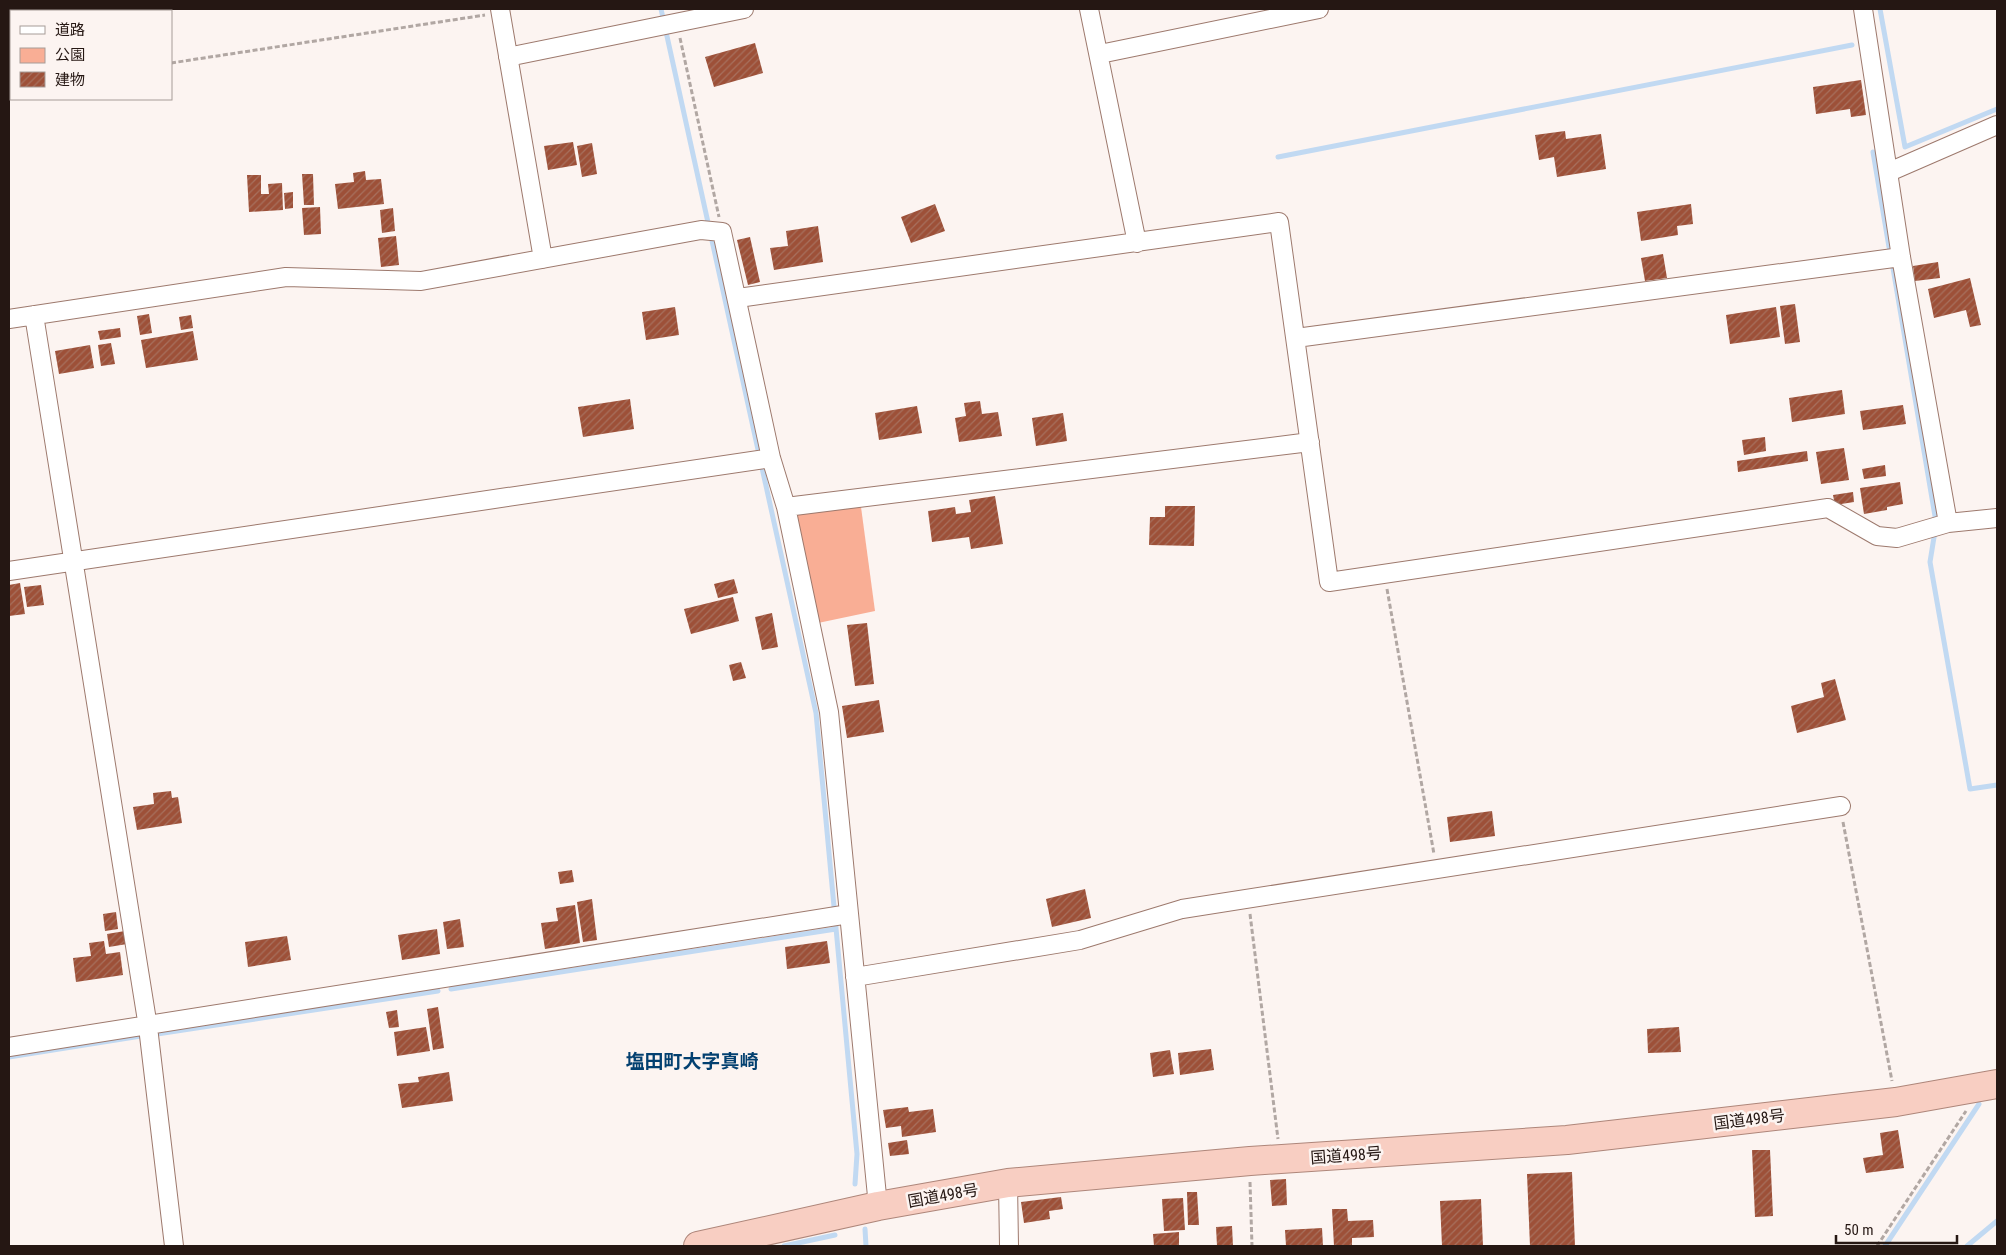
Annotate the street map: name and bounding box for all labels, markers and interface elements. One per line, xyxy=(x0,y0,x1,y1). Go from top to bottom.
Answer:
legend xyxy=(10,10,172,100)
text: 道路 xyxy=(55,21,85,39)
text: 公園 xyxy=(55,46,85,64)
text: 建物 xyxy=(55,71,85,89)
district label: 塩田町大字真崎 xyxy=(625,1050,759,1073)
street label: 国道498号 xyxy=(1712,1106,1786,1133)
street label: 国道498号 xyxy=(1310,1144,1382,1167)
street label: 国道498号 xyxy=(906,1180,980,1211)
scale bar xyxy=(1836,1212,1957,1244)
text: 50 m xyxy=(1844,1221,1874,1239)

